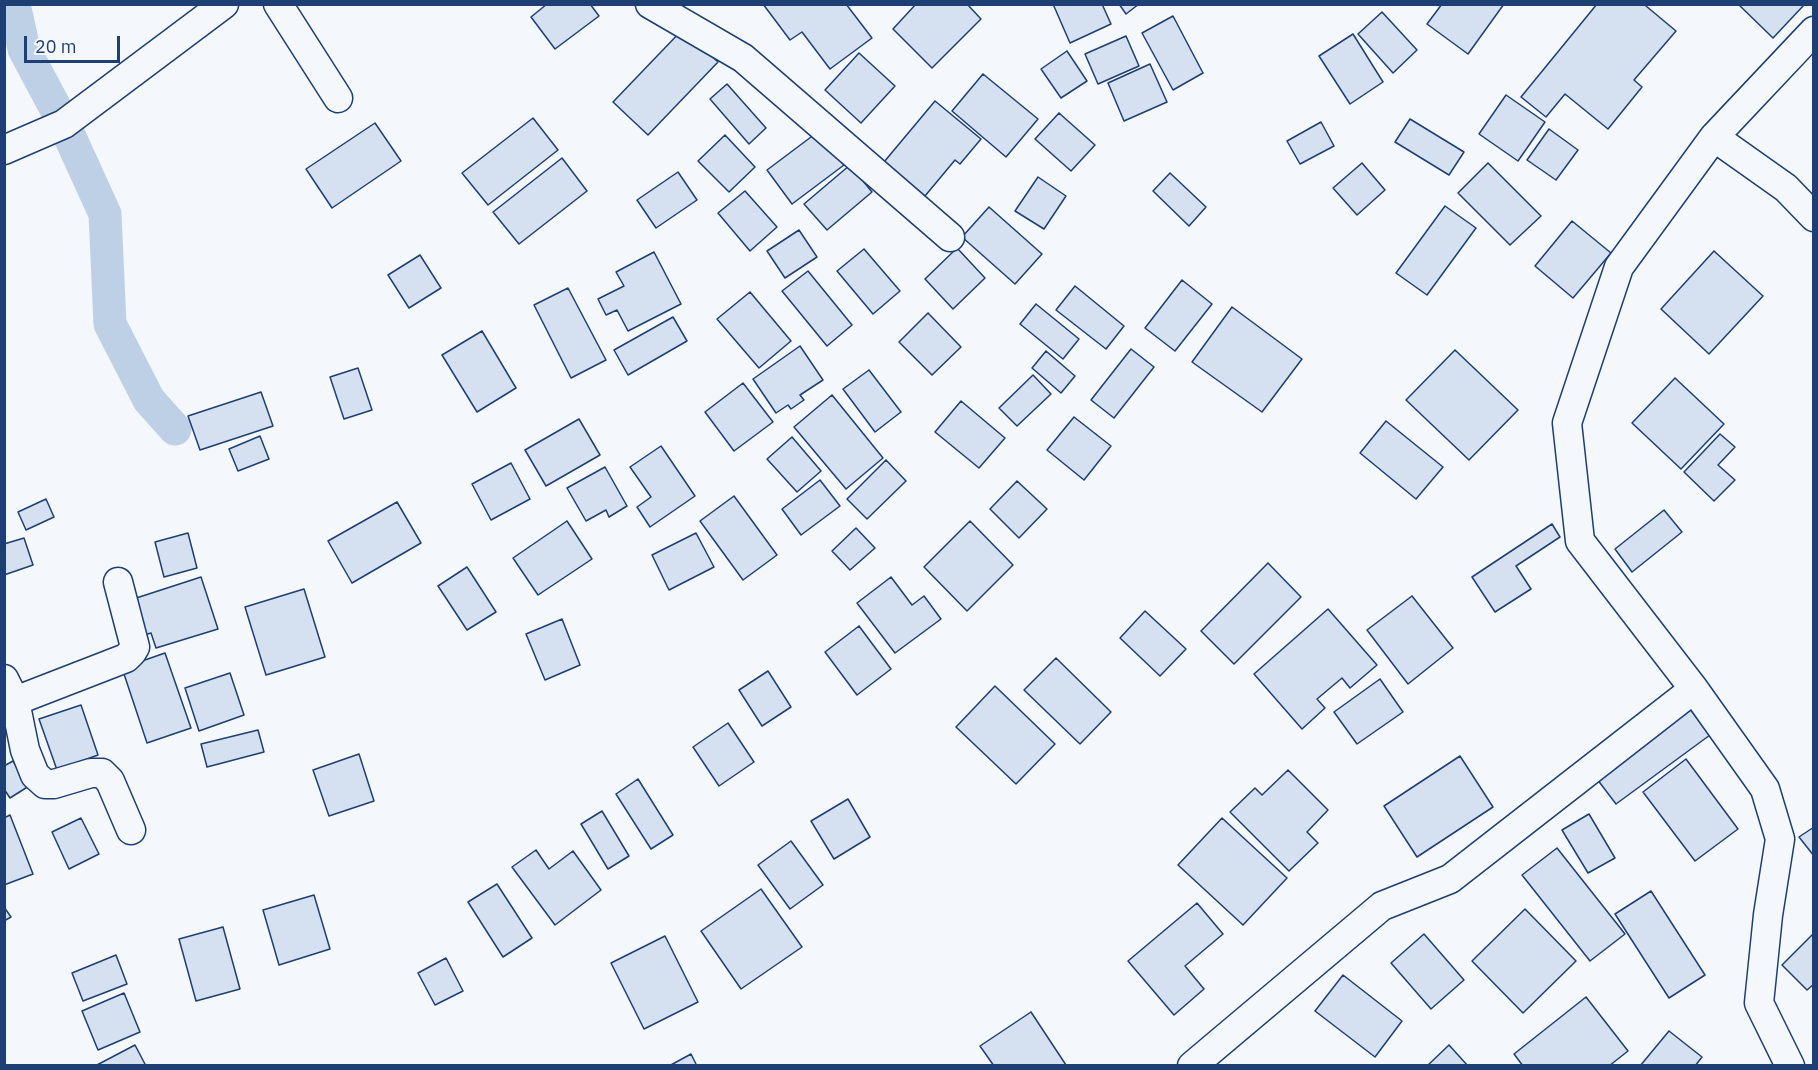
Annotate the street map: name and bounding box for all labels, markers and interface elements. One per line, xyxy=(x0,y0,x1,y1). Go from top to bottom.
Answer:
scale bar xyxy=(27,24,123,62)
text: 20 m xyxy=(35,35,77,58)

